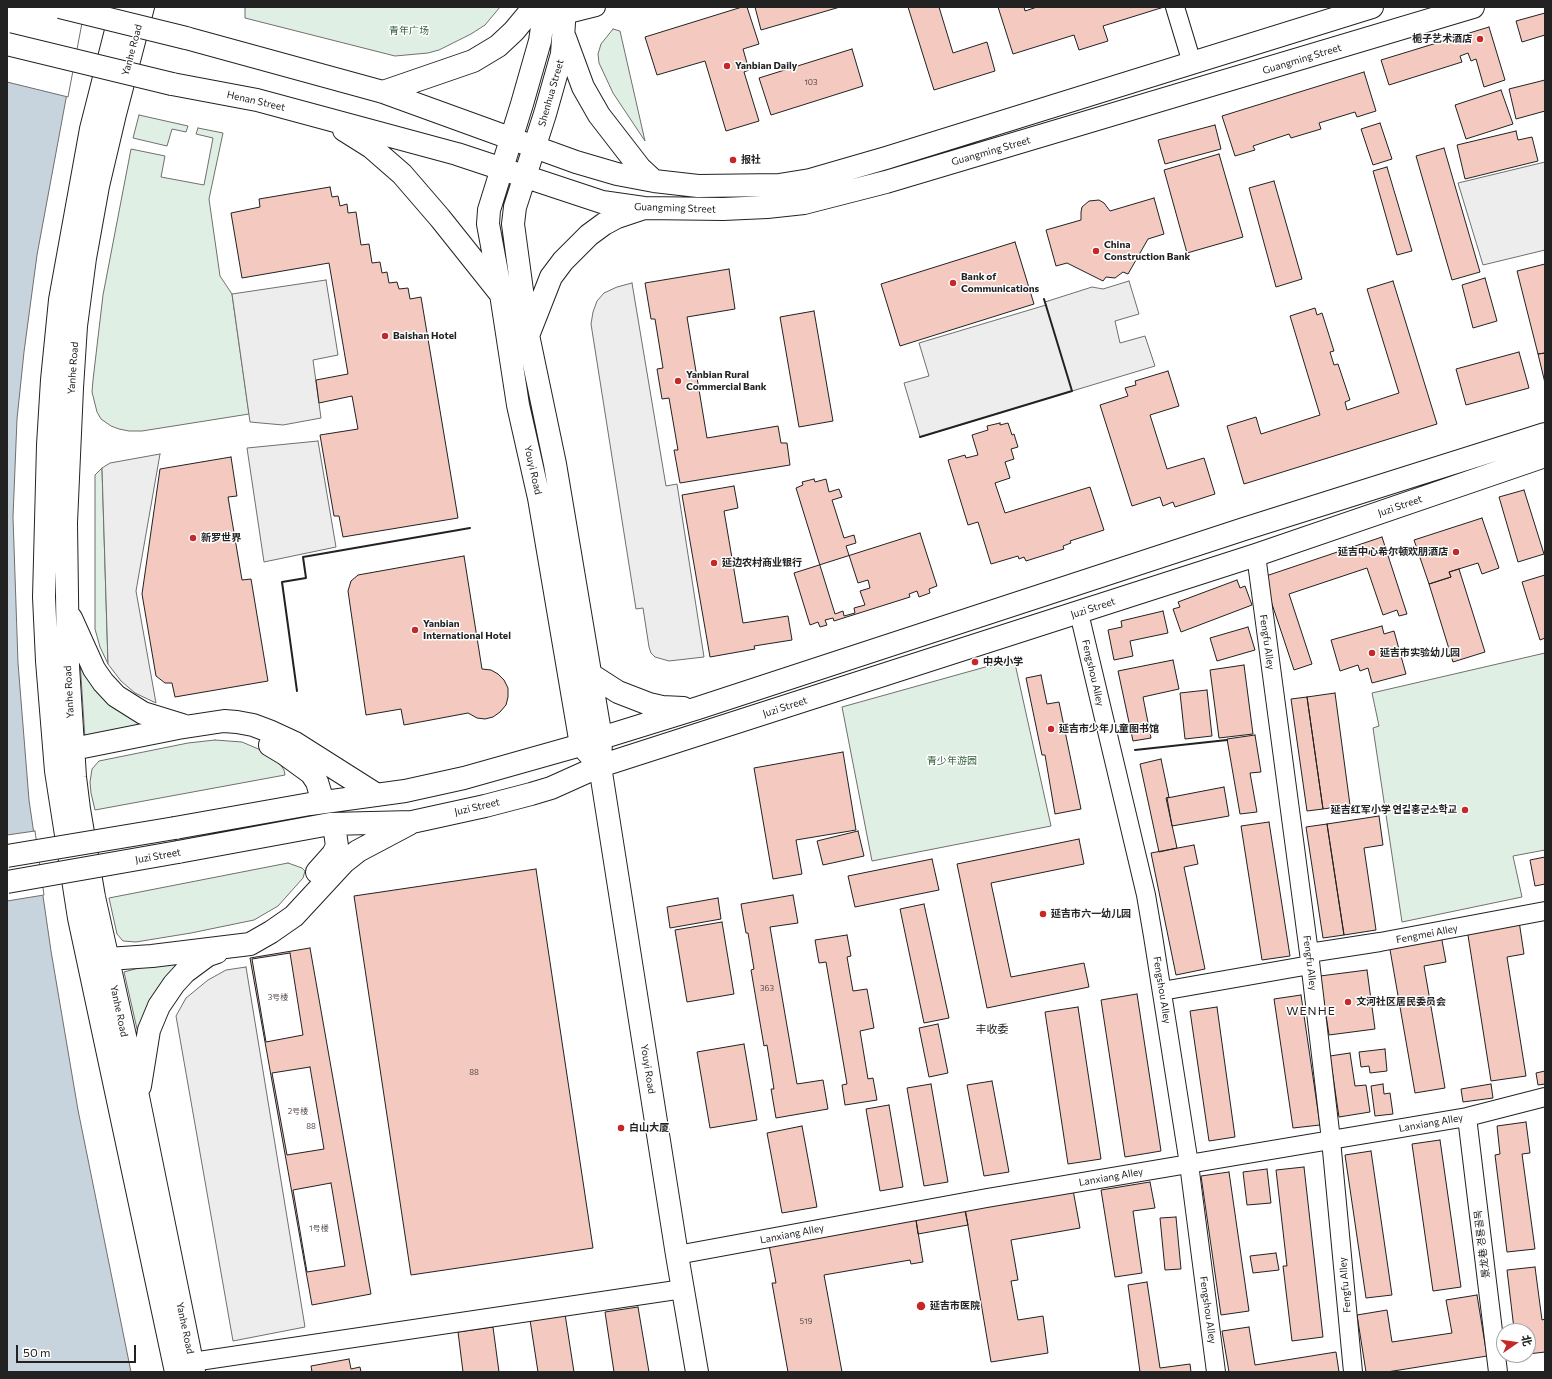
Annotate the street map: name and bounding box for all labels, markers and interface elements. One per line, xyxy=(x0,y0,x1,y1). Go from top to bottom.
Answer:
street label: Yanhe Road xyxy=(119,23,145,77)
park label: 青年广场 xyxy=(389,25,429,37)
place label: 栀子艺术酒店 xyxy=(1412,33,1472,45)
marker: 栀子艺术酒店 xyxy=(1475,34,1485,44)
street label: Guangming Street xyxy=(1261,41,1343,77)
street label: Shenhua Street xyxy=(536,58,566,128)
place label: Yanbian Daily xyxy=(735,60,797,72)
marker: Yanbian Daily xyxy=(722,61,732,71)
house number: 103 xyxy=(804,77,818,87)
street label: Henan Street xyxy=(226,88,286,114)
street label: Guangming Street xyxy=(950,134,1032,168)
place label: 报社 xyxy=(741,154,761,166)
marker: 报社 xyxy=(728,155,738,165)
street label: Guangming Street xyxy=(634,201,716,215)
place label: China Construction Bank xyxy=(1104,239,1190,262)
marker: China Construction Bank xyxy=(1091,246,1101,256)
place label: Bank of Communications xyxy=(961,271,1039,294)
marker: Bank of Communications xyxy=(948,278,958,288)
place label: Baishan Hotel xyxy=(393,330,457,342)
marker: Baishan Hotel xyxy=(380,331,390,341)
street label: Yanhe Road xyxy=(65,341,81,395)
place label: Yanbian Rural Commercial Bank xyxy=(686,369,766,392)
marker: Yanbian Rural Commercial Bank xyxy=(673,376,683,386)
street label: Youyi Road xyxy=(522,444,544,496)
street label: Juzi Street xyxy=(1376,493,1424,519)
place label: 新罗世界 xyxy=(201,532,241,544)
marker: 新罗世界 xyxy=(188,533,198,543)
place label: 延吉中心希尔顿欢朋酒店 xyxy=(1338,546,1448,558)
marker: 延吉中心希尔顿欢朋酒店 xyxy=(1451,547,1461,557)
place label: 延边农村商业银行 xyxy=(722,557,802,569)
marker: 延边农村商业银行 xyxy=(709,558,719,568)
street label: Juzi Street xyxy=(1069,595,1117,621)
street label: Fengfu Alley xyxy=(1257,614,1277,670)
place label: Yanbian International Hotel xyxy=(423,618,511,642)
marker: Yanbian International Hotel xyxy=(410,625,420,635)
street label: Fengshou Alley xyxy=(1080,639,1106,707)
place label: 延吉市实验幼儿园 xyxy=(1380,647,1460,659)
marker: 延吉市实验幼儿园 xyxy=(1367,648,1377,658)
place label: 中央小学 xyxy=(983,656,1023,668)
marker: 中央小学 xyxy=(970,657,980,667)
street label: Yanhe Road xyxy=(62,665,76,719)
street label: Juzi Street xyxy=(761,694,809,720)
place label: 延吉市少年儿童图书馆 xyxy=(1059,723,1159,735)
marker: 延吉市少年儿童图书馆 xyxy=(1046,724,1056,734)
park label: 青少年游园 xyxy=(927,755,977,767)
street label: Juzi Street xyxy=(453,796,501,818)
place label: 延吉红军小学 연길홍군소학교 xyxy=(1331,804,1457,816)
marker: 延吉红军小学 연길홍군소학교 xyxy=(1460,805,1470,815)
street label: Juzi Street xyxy=(134,846,182,866)
place label: 延吉市六一幼儿园 xyxy=(1051,908,1131,920)
marker: 延吉市六一幼儿园 xyxy=(1038,909,1048,919)
street label: Fengmei Alley xyxy=(1395,922,1459,946)
street label: Fengfu Alley xyxy=(1301,935,1319,991)
street label: Fengshou Alley xyxy=(1151,955,1173,1025)
house number: 363 xyxy=(760,983,774,993)
street label: Yanhe Road xyxy=(108,984,130,1038)
house number: 3号楼 xyxy=(268,992,288,1002)
place label: 文河社区居民委员会 xyxy=(1356,996,1446,1008)
marker: 文河社区居民委员会 xyxy=(1343,997,1353,1007)
district label: WENHE xyxy=(1286,1004,1336,1018)
district label: 丰收委 xyxy=(976,1022,1008,1036)
street label: Youyi Road xyxy=(638,1043,658,1095)
house number: 88 xyxy=(469,1067,479,1077)
house number: 2号楼 xyxy=(288,1106,308,1116)
street label: Lanxiang Alley xyxy=(1398,1111,1464,1135)
house number: 88 xyxy=(306,1121,316,1131)
place label: 白山大厦 xyxy=(629,1122,669,1134)
marker: 白山大厦 xyxy=(616,1123,626,1133)
street label: Lanxiang Alley xyxy=(1078,1165,1144,1189)
street label: 景龙巷 경룡골목 xyxy=(1472,1209,1492,1279)
street label: Lanxiang Alley xyxy=(759,1222,825,1246)
house number: 1号楼 xyxy=(309,1223,329,1233)
street label: Fengfu Alley xyxy=(1337,1257,1353,1313)
street label: Fengshou Alley xyxy=(1197,1275,1219,1345)
marker: 延吉市医院 xyxy=(915,1300,927,1312)
place label: 延吉市医院 xyxy=(930,1300,980,1312)
street label: Yanhe Road xyxy=(174,1301,196,1355)
house number: 519 xyxy=(800,1316,812,1326)
north arrow xyxy=(1496,1323,1536,1363)
text: 北 xyxy=(1520,1334,1535,1347)
scale bar xyxy=(18,1337,138,1363)
text: 50 m xyxy=(23,1345,51,1359)

